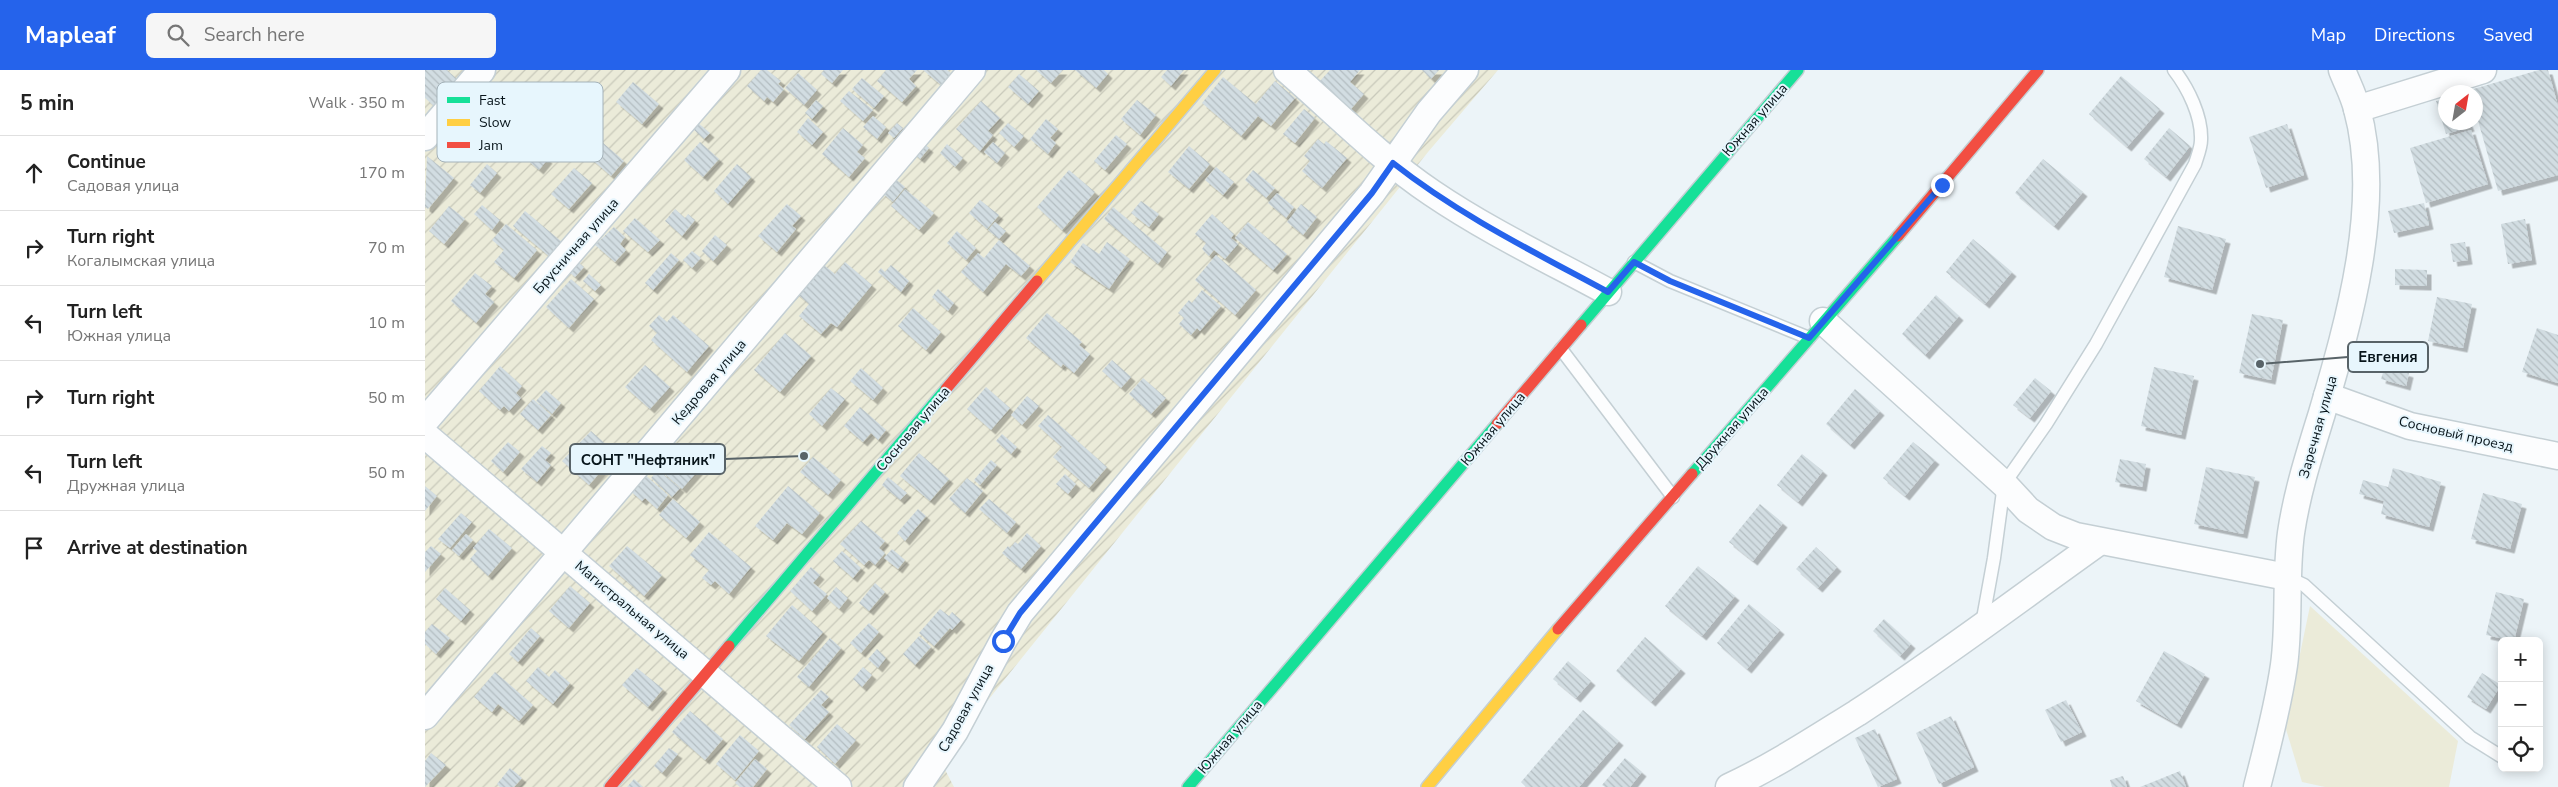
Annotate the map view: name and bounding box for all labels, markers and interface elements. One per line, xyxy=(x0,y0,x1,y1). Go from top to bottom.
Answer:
search box xyxy=(146,13,496,58)
text: Mapleaf xyxy=(25,19,116,51)
icon: search xyxy=(164,21,192,49)
text: Search here xyxy=(204,22,305,48)
text: Map xyxy=(2311,23,2346,47)
text: Directions xyxy=(2374,23,2455,47)
text: Saved xyxy=(2483,23,2533,47)
street label: Южная улица xyxy=(1718,79,1792,161)
legend xyxy=(437,82,603,162)
north arrow xyxy=(2438,85,2483,130)
text: 5 min xyxy=(20,89,74,117)
text: Fast xyxy=(479,91,505,110)
text: Walk · 350 m xyxy=(309,92,405,114)
text: Slow xyxy=(479,113,511,132)
text: Jam xyxy=(478,136,503,155)
text: Continue xyxy=(67,149,146,175)
icon: ahead xyxy=(20,159,48,187)
text: 170 m xyxy=(358,162,405,184)
route end xyxy=(1931,174,1954,197)
text: Садовая улица xyxy=(67,175,180,197)
street label: Брусничная улица xyxy=(529,194,623,298)
text: Turn right xyxy=(67,224,154,250)
icon: right xyxy=(20,234,48,262)
text: 70 m xyxy=(368,237,405,259)
text: Когалымская улица xyxy=(67,250,215,272)
text: Turn left xyxy=(67,299,142,325)
icon: left xyxy=(20,309,48,337)
text: 10 m xyxy=(368,312,405,334)
text: Южная улица xyxy=(67,325,171,347)
street label: Кедровая улица xyxy=(668,335,750,429)
callout: Евгения xyxy=(2348,342,2428,372)
text: Евгения xyxy=(2358,347,2418,367)
street label: Заречная улица xyxy=(2294,373,2342,481)
street label: Сосновая улица xyxy=(872,383,954,475)
street label: Дружная улица xyxy=(1691,383,1773,473)
icon: right xyxy=(20,384,48,412)
text: Turn right xyxy=(67,385,154,411)
text: 50 m xyxy=(368,387,405,409)
street label: Южная улица xyxy=(1456,388,1530,470)
street label: Сосновый проезд xyxy=(2397,412,2515,456)
callout: СОНТ "Нефтяник" xyxy=(570,444,725,474)
text: Turn left xyxy=(67,449,142,475)
text: СОНТ "Нефтяник" xyxy=(581,450,715,470)
icon: left xyxy=(20,459,48,487)
text: 50 m xyxy=(368,462,405,484)
text: Дружная улица xyxy=(67,475,185,497)
icon: arrive xyxy=(20,534,48,562)
text: Arrive at destination xyxy=(67,535,248,561)
street label: Магистральная улица xyxy=(571,556,693,664)
route start xyxy=(992,630,1015,653)
map controls xyxy=(2498,637,2543,772)
button: + xyxy=(2498,637,2543,682)
street label: Садовая улица xyxy=(934,660,998,756)
button: − xyxy=(2498,682,2543,727)
street label: Южная улица xyxy=(1193,696,1267,778)
button: locate xyxy=(2498,727,2543,772)

